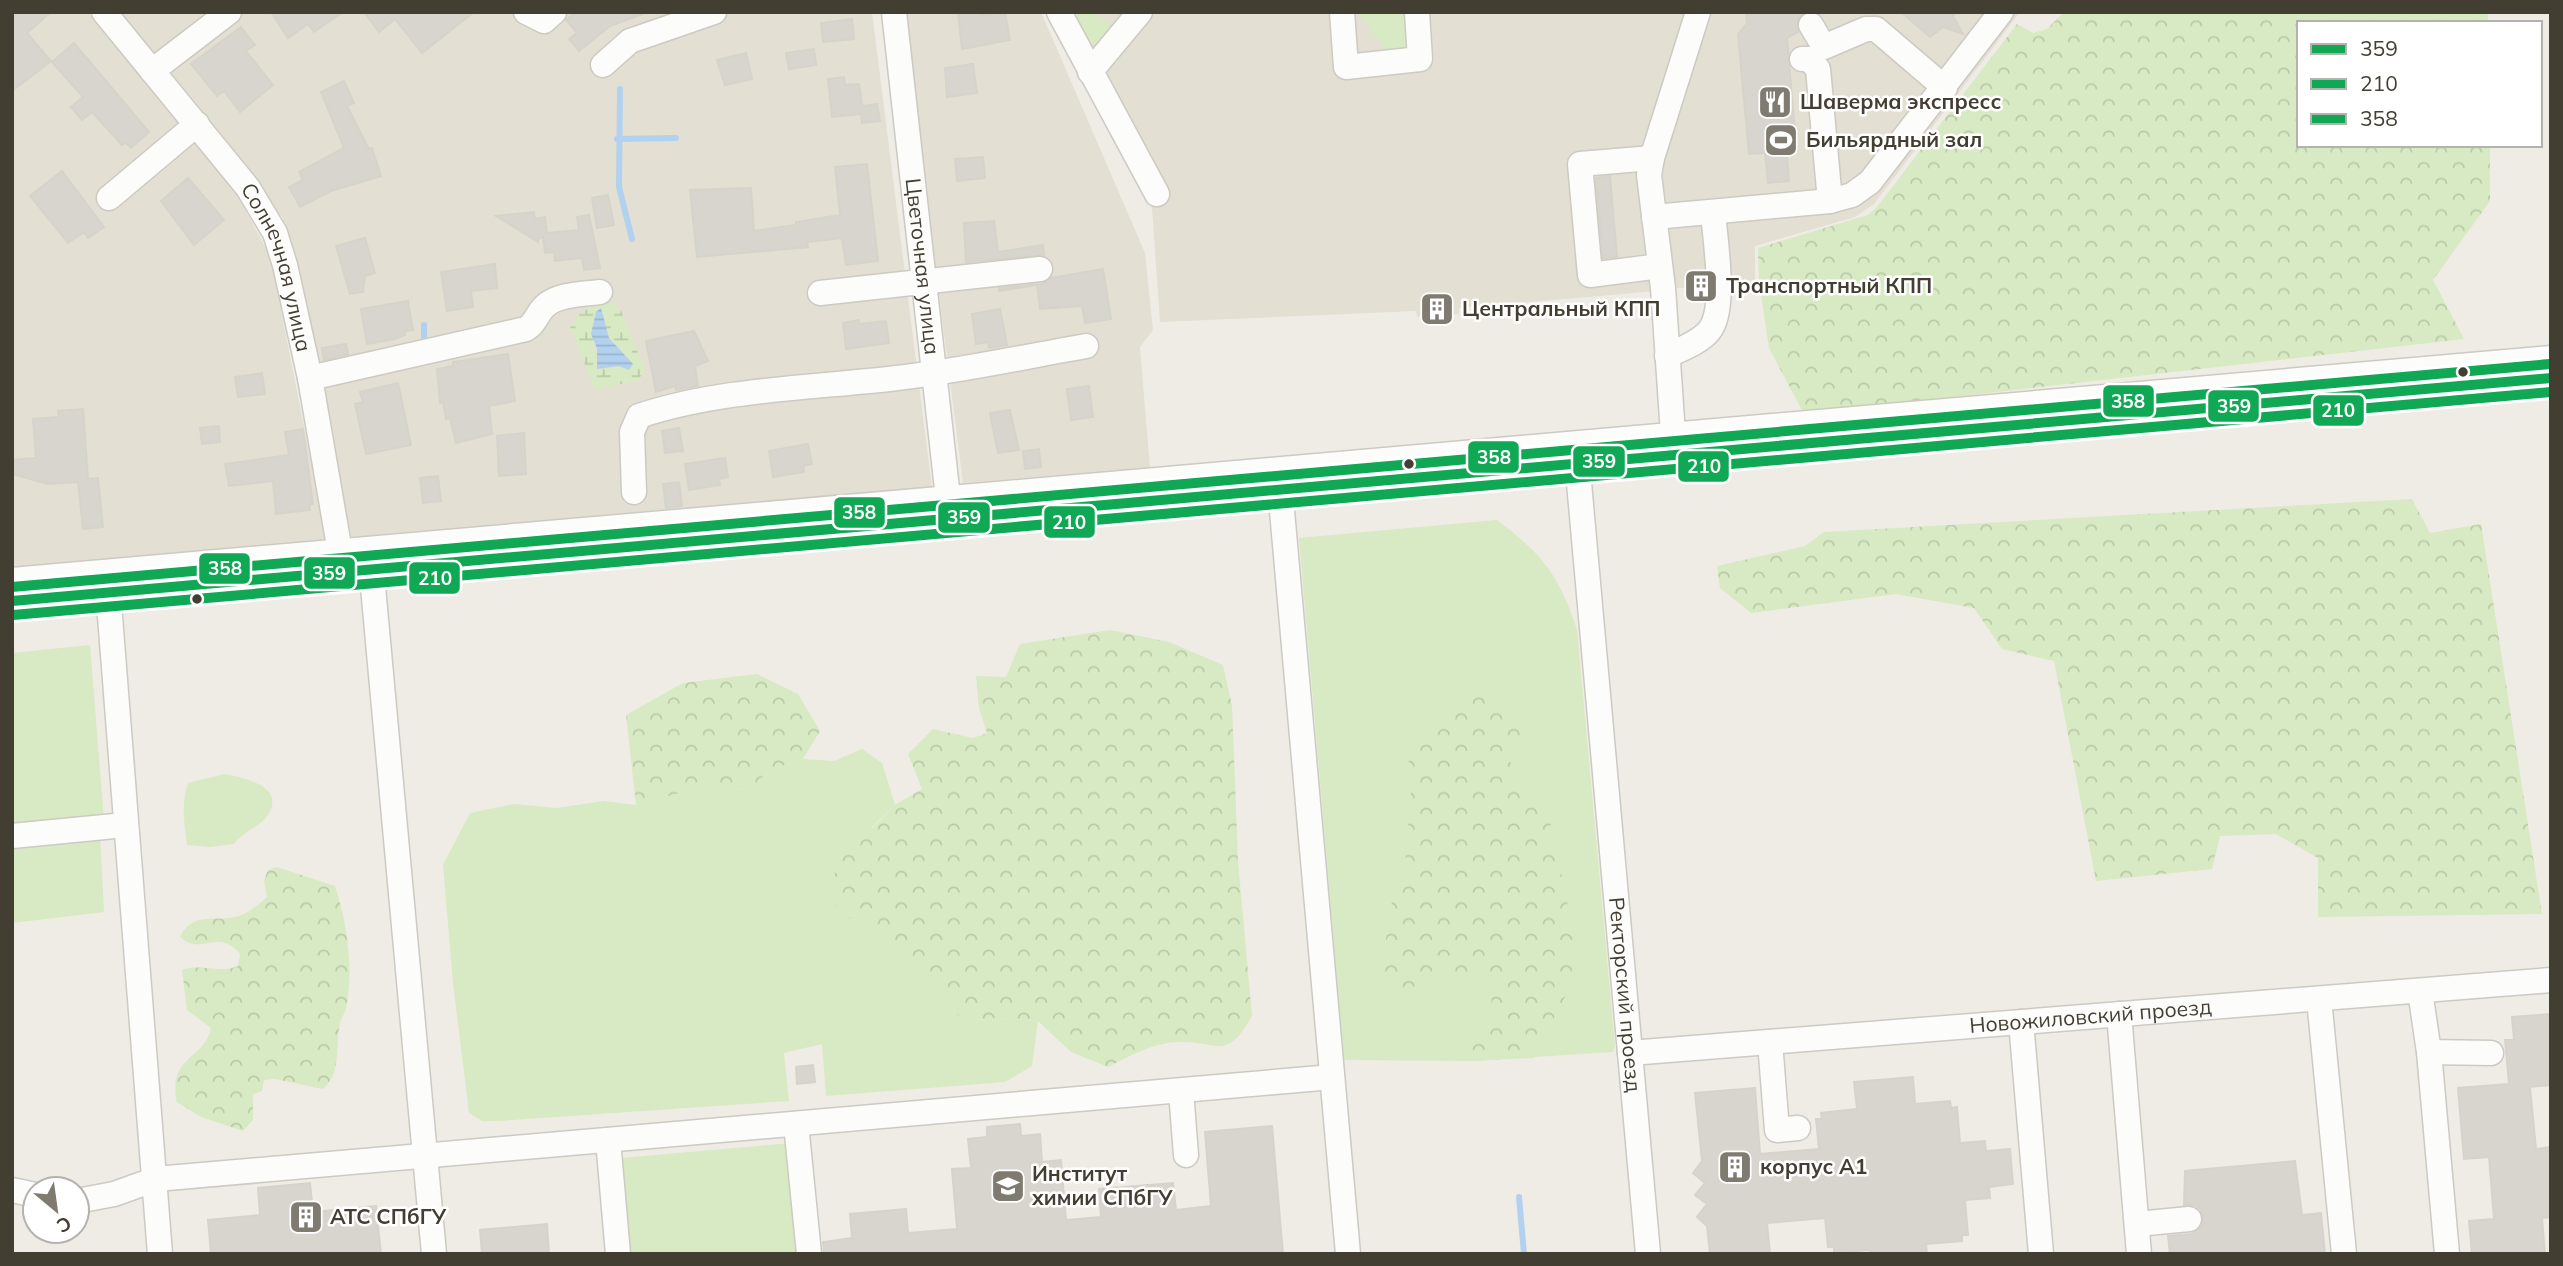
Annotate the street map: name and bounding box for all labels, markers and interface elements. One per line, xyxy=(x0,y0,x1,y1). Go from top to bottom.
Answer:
legend xyxy=(2297,21,2542,147)
text: 359 xyxy=(2360,35,2398,61)
text: 210 xyxy=(2360,70,2398,96)
restaurant icon: Шаверма экспресс xyxy=(1756,83,1794,121)
place label: Шаверма экспресс xyxy=(1800,88,2001,114)
text: 358 xyxy=(2360,105,2398,131)
sports icon: Бильярдный зал xyxy=(1762,121,1800,159)
place label: Бильярдный зал xyxy=(1806,126,1982,152)
street label: Цветочная улица xyxy=(901,177,946,356)
street label: Солнечная улица xyxy=(236,178,318,354)
building icon: Транспортный КПП xyxy=(1682,267,1720,305)
place label: Транспортный КПП xyxy=(1726,272,1932,298)
building icon: Центральный КПП xyxy=(1418,290,1456,328)
place label: Центральный КПП xyxy=(1462,295,1661,321)
unlabelled marker xyxy=(2456,365,2470,379)
line badge: 358 xyxy=(2102,384,2155,418)
text: 358 xyxy=(2111,389,2145,413)
line badge: 359 xyxy=(2207,389,2260,423)
text: 359 xyxy=(2217,394,2251,418)
line badge: 210 xyxy=(2312,394,2365,427)
text: 210 xyxy=(2321,398,2355,422)
line badge: 358 xyxy=(1467,440,1520,474)
text: 358 xyxy=(1477,445,1511,469)
line badge: 359 xyxy=(1572,445,1626,478)
text: 359 xyxy=(1582,449,1616,473)
line badge: 210 xyxy=(1677,450,1730,483)
text: 210 xyxy=(1687,454,1721,478)
unlabelled marker xyxy=(1402,457,1416,471)
line badge: 358 xyxy=(833,496,886,529)
text: 358 xyxy=(842,500,876,524)
line badge: 359 xyxy=(937,501,991,534)
text: 359 xyxy=(947,505,981,529)
line badge: 210 xyxy=(1043,505,1096,539)
text: 210 xyxy=(1052,510,1086,534)
line badge: 358 xyxy=(198,552,251,585)
text: 358 xyxy=(208,556,242,580)
line badge: 359 xyxy=(303,556,356,590)
text: 359 xyxy=(312,561,346,585)
line badge: 210 xyxy=(408,561,461,595)
text: 210 xyxy=(418,566,452,590)
unlabelled marker xyxy=(190,592,204,606)
street label: Ректорский проезд xyxy=(1604,896,1648,1094)
street label: Новожиловский проезд xyxy=(1968,993,2213,1038)
building icon: корпус А1 xyxy=(1716,1148,1754,1186)
place label: корпус А1 xyxy=(1760,1153,1867,1179)
place label: Институт химии СПбГУ xyxy=(1031,1160,1173,1210)
school or university icon: Институт химии СПбГУ xyxy=(989,1167,1027,1205)
north arrow xyxy=(21,1175,91,1245)
building icon: АТС СПбГУ xyxy=(287,1198,325,1236)
place label: АТС СПбГУ xyxy=(330,1203,447,1229)
text: С xyxy=(53,1211,76,1239)

